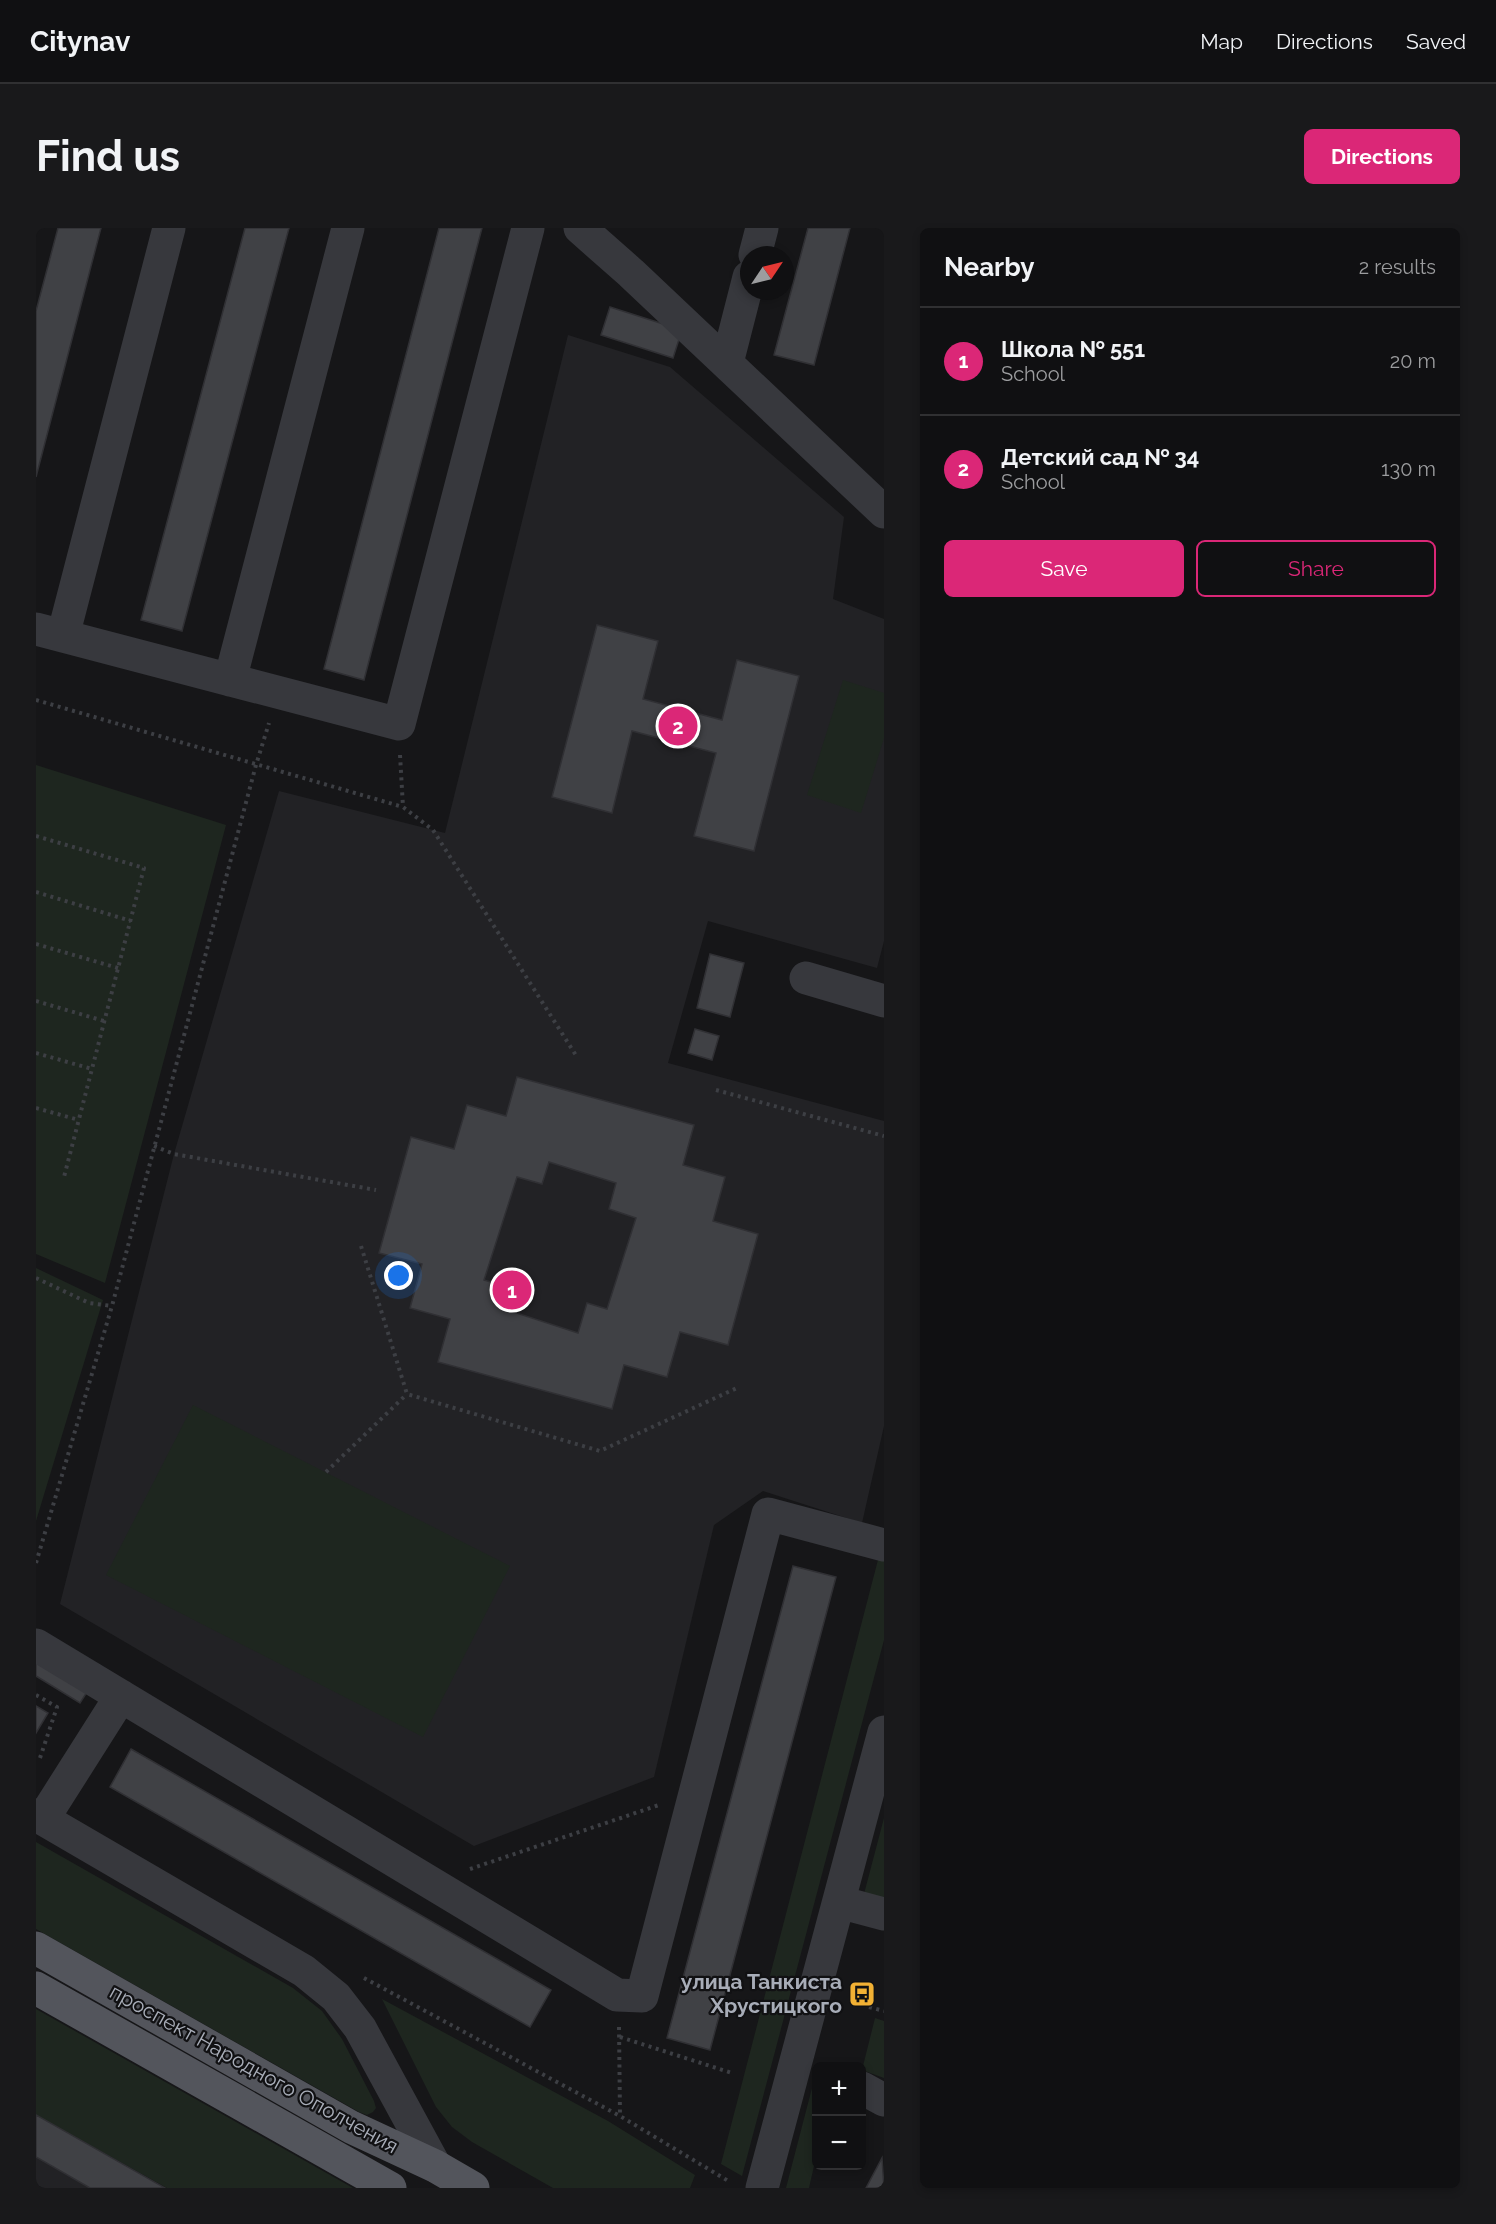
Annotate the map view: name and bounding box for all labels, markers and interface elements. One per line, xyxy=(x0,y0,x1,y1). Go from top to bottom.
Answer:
text: Citynav xyxy=(30,25,130,58)
text: Map xyxy=(1200,29,1243,54)
text: Directions xyxy=(1276,29,1373,54)
text: Saved xyxy=(1406,29,1466,54)
button: Directions xyxy=(1304,129,1460,184)
text: Find us xyxy=(36,132,180,181)
north arrow xyxy=(740,246,794,300)
text: Nearby xyxy=(944,252,1034,282)
text: 2 results xyxy=(1359,255,1436,279)
text: Школа № 551 xyxy=(1001,336,1145,362)
text: 1 xyxy=(959,349,968,373)
text: 20 m xyxy=(1390,349,1436,373)
text: School xyxy=(1001,362,1065,386)
text: Детский сад № 34 xyxy=(1001,444,1199,470)
text: 2 xyxy=(958,457,969,481)
text: 130 m xyxy=(1381,457,1436,481)
text: School xyxy=(1001,470,1065,494)
button: Save xyxy=(944,540,1184,597)
button: Share xyxy=(1196,540,1436,597)
pin: 2 xyxy=(658,704,698,748)
your location xyxy=(384,1261,413,1290)
pin: 1 xyxy=(492,1268,532,1312)
place label: улица Танкиста Хрустицкого xyxy=(681,1969,842,2018)
street label: проспект Народного Ополчения xyxy=(106,1979,403,2158)
bus stop icon: улица Танкиста Хрустицкого xyxy=(847,1979,877,2009)
map controls xyxy=(812,2062,866,2170)
button: + xyxy=(812,2062,866,2116)
button: − xyxy=(812,2116,866,2170)

